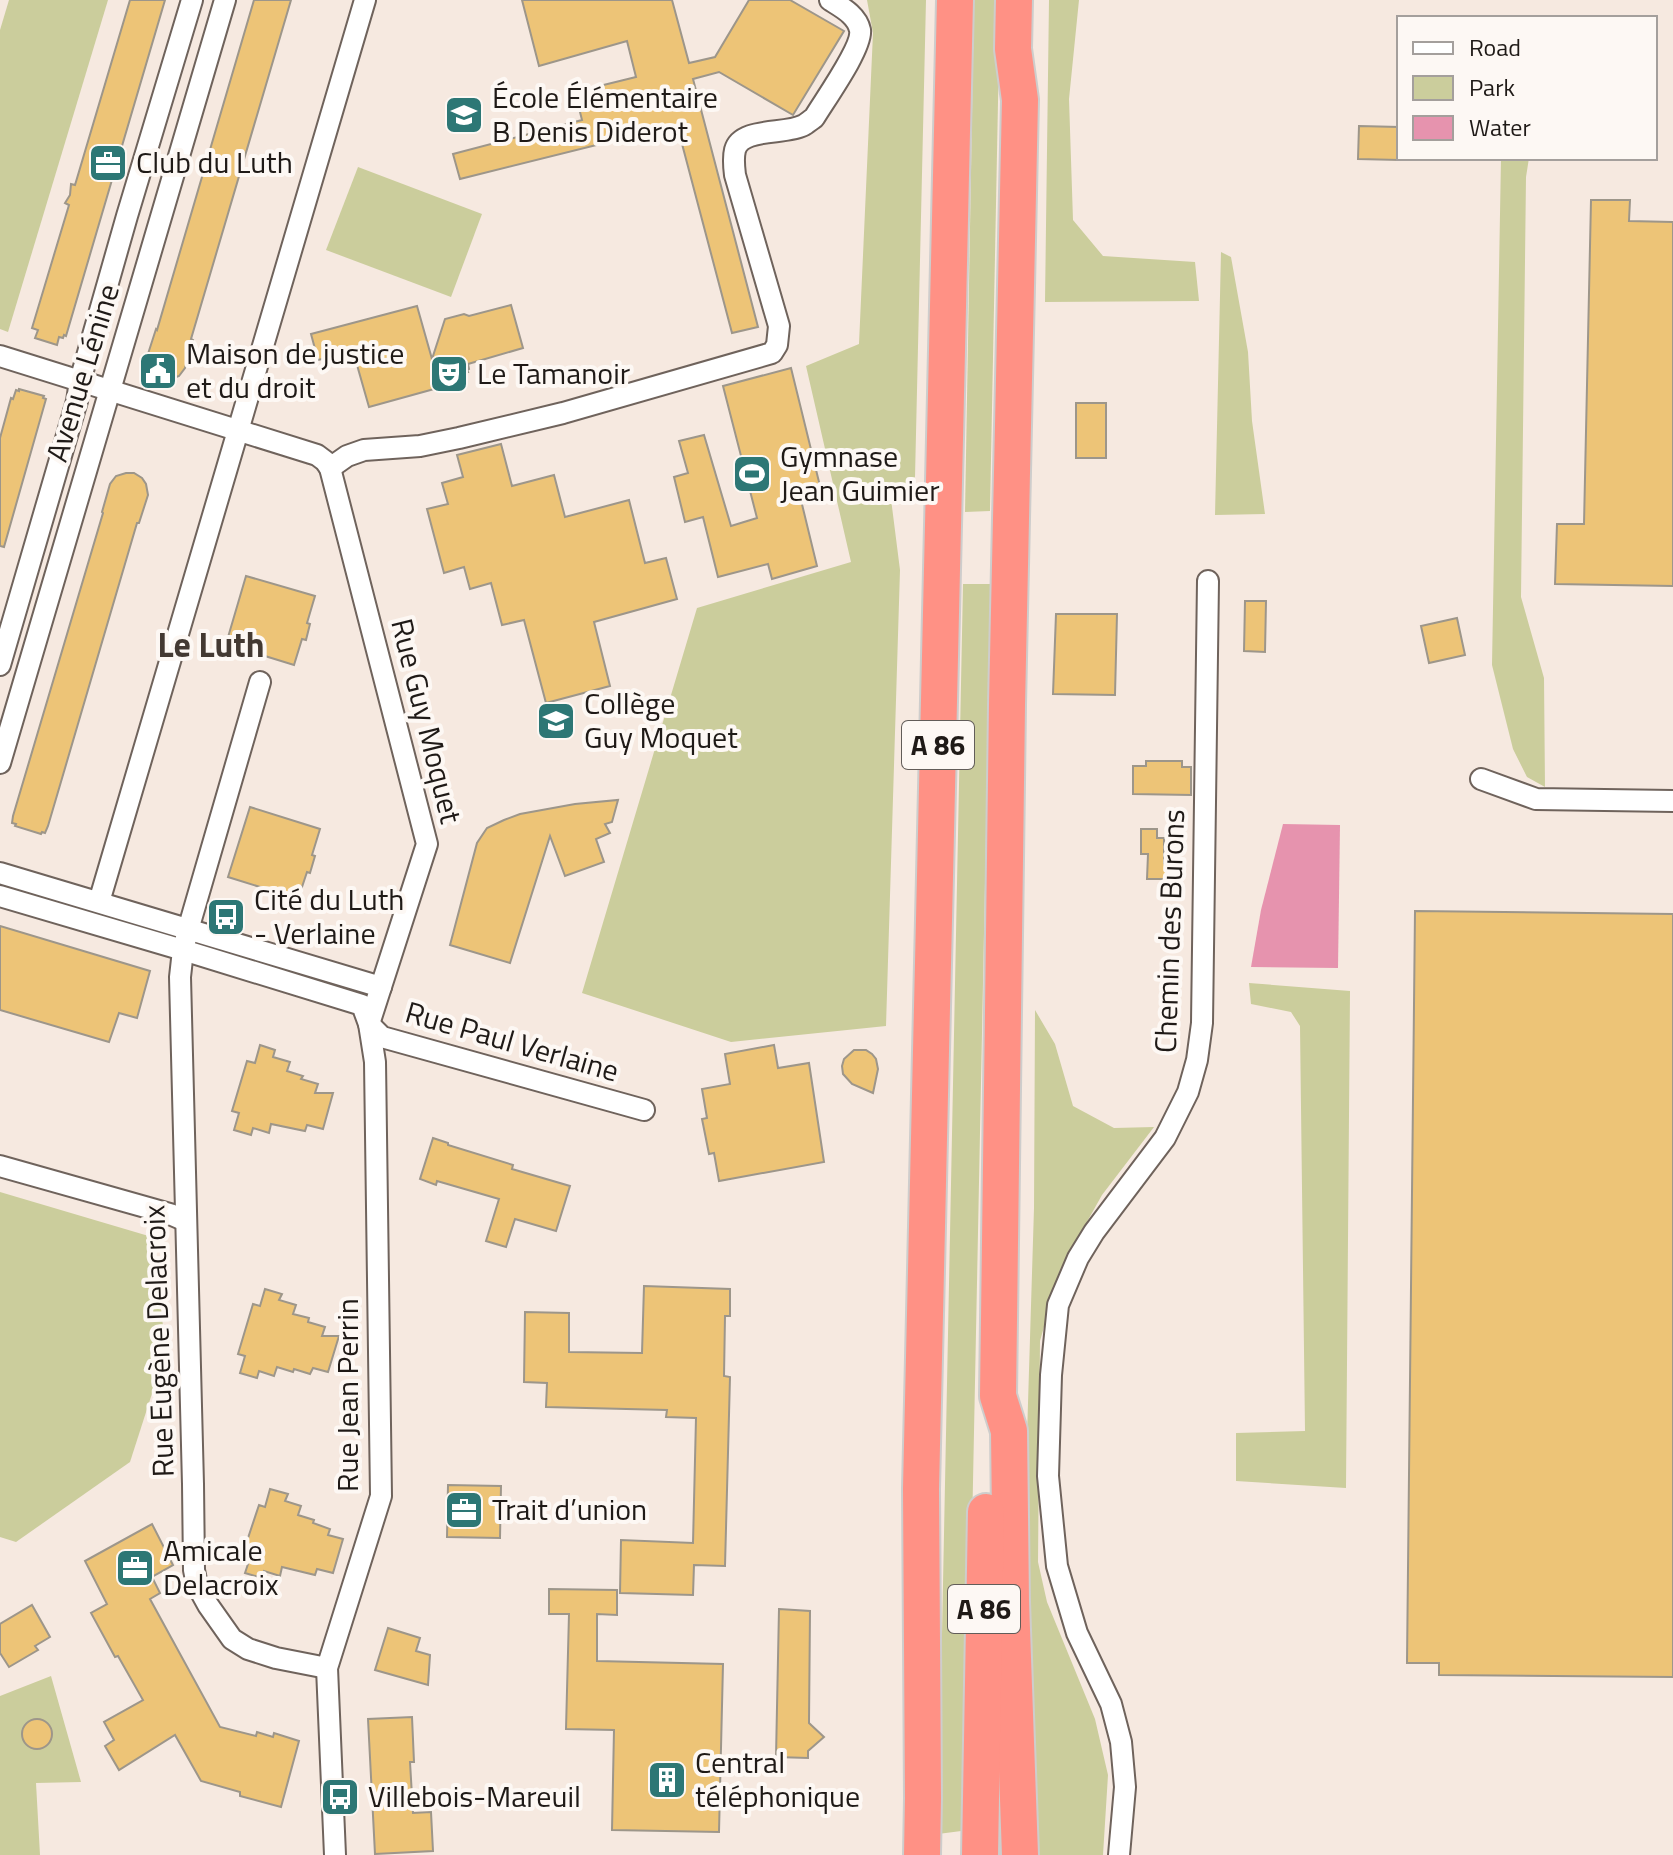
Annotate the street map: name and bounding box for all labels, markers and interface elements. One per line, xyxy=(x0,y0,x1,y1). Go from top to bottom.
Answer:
legend xyxy=(1397,16,1657,160)
text: Road xyxy=(1469,29,1521,65)
text: Park xyxy=(1469,69,1515,105)
place label: École Élémentaire B Denis Diderot xyxy=(492,74,718,154)
school or university icon: École Élémentaire B Denis Diderot xyxy=(443,94,485,136)
text: Water xyxy=(1469,109,1531,145)
place label: Club du Luth xyxy=(136,139,293,185)
office icon: Club du Luth xyxy=(87,142,129,184)
street label: Avenue Lénine xyxy=(33,278,131,467)
place label: Maison de justice et du droit xyxy=(186,330,405,410)
public building icon: Maison de justice et du droit xyxy=(137,350,179,392)
place label: Le Tamanoir xyxy=(477,350,630,396)
theatre icon: Le Tamanoir xyxy=(428,353,470,395)
place label: Gymnase Jean Guimier xyxy=(780,433,940,513)
sports icon: Gymnase Jean Guimier xyxy=(731,453,773,495)
street label: Rue Guy Moquet xyxy=(379,613,475,829)
district label: Le Luth xyxy=(158,618,264,670)
place label: Collège Guy Moquet xyxy=(584,680,738,760)
school or university icon: Collège Guy Moquet xyxy=(535,700,577,742)
road number: A 86 xyxy=(902,721,974,769)
street label: Chemin des Burons xyxy=(1142,808,1196,1054)
place label: Cité du Luth - Verlaine xyxy=(254,876,404,956)
bus stop icon: Cité du Luth - Verlaine xyxy=(205,896,247,938)
street label: Rue Paul Verlaine xyxy=(400,989,624,1093)
street label: Rue Eugène Delacroix xyxy=(130,1204,186,1478)
street label: Rue Jean Perrin xyxy=(324,1298,370,1492)
place label: Trait d’union xyxy=(492,1486,647,1532)
office icon: Trait d’union xyxy=(443,1489,485,1531)
place label: Amicale Delacroix xyxy=(163,1527,279,1607)
office icon: Amicale Delacroix xyxy=(114,1547,156,1589)
road number: A 86 xyxy=(948,1585,1020,1633)
place label: Central téléphonique xyxy=(695,1739,860,1819)
building icon: Central téléphonique xyxy=(646,1759,688,1801)
place label: Villebois-Mareuil xyxy=(368,1773,581,1819)
bus stop icon: Villebois-Mareuil xyxy=(319,1776,361,1818)

